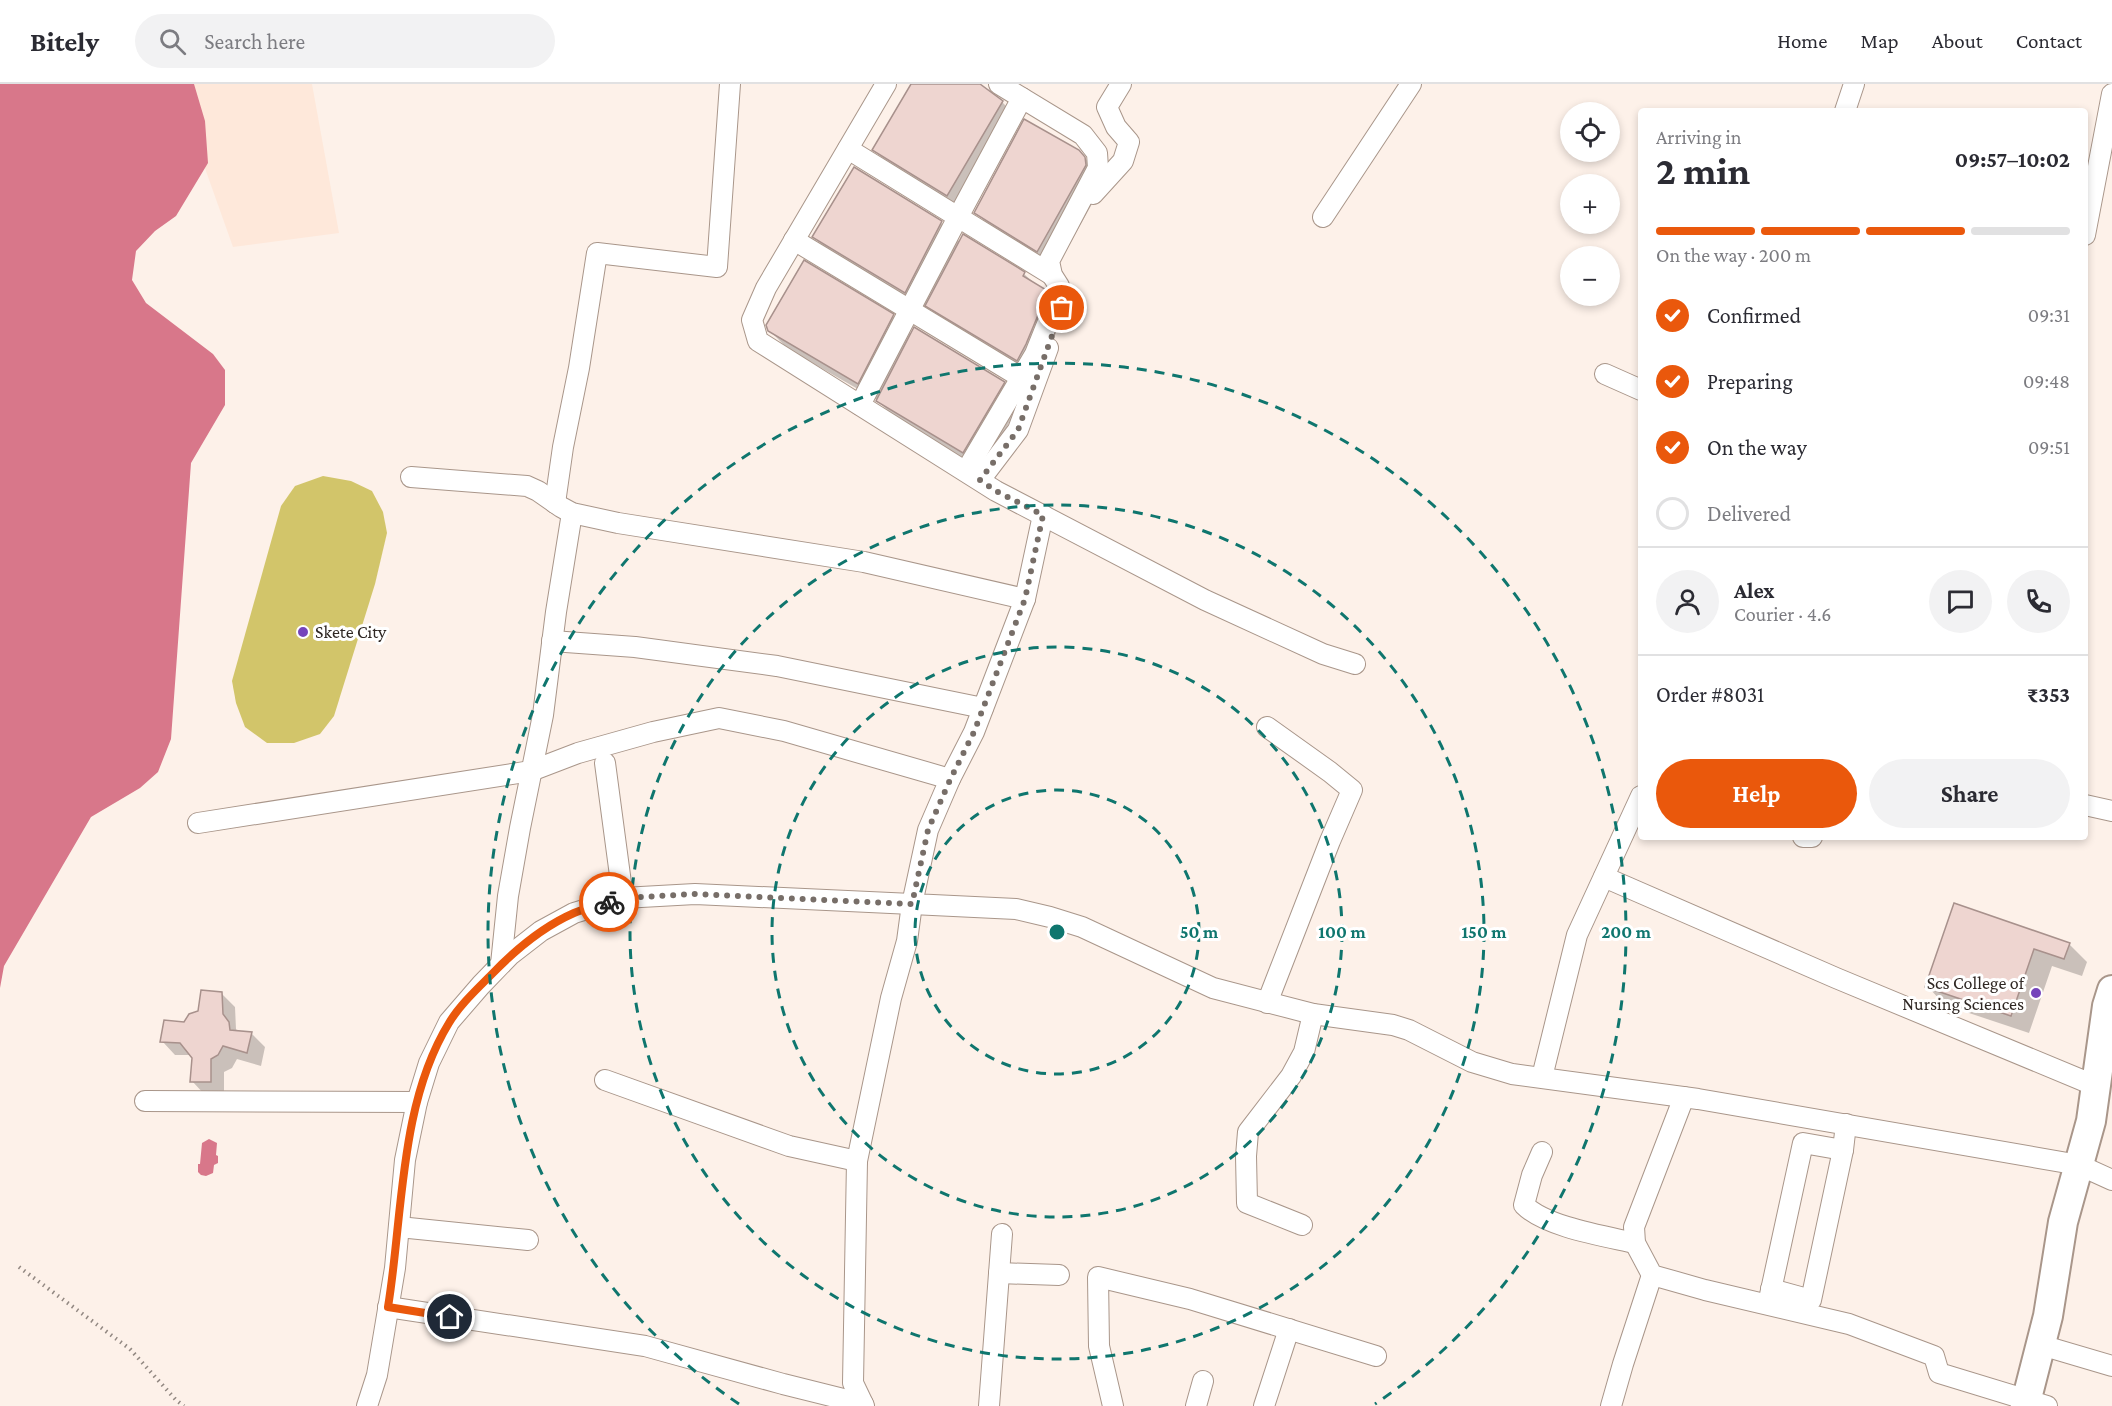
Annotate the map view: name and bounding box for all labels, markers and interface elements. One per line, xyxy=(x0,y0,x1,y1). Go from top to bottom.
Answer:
search box xyxy=(135,14,555,68)
icon: search xyxy=(156,25,189,58)
text: Bitely xyxy=(30,26,99,57)
text: Search here xyxy=(204,29,305,54)
text: Home xyxy=(1777,29,1827,53)
text: Map xyxy=(1860,29,1899,53)
text: About xyxy=(1932,29,1983,53)
text: Contact xyxy=(2016,29,2082,53)
map controls xyxy=(1560,102,1620,306)
button: locate xyxy=(1560,102,1620,162)
text: Arriving in xyxy=(1656,126,1741,148)
text: 09:57–10:02 xyxy=(1955,147,2070,172)
text: 2 min xyxy=(1656,149,1750,192)
button: + xyxy=(1560,174,1620,234)
text: On the way · 200 m xyxy=(1656,244,1811,266)
button: − xyxy=(1560,246,1620,306)
pin xyxy=(1036,282,1087,333)
icon: bag xyxy=(1045,291,1078,324)
icon: check xyxy=(1656,299,1689,332)
text: Confirmed xyxy=(1707,303,1801,328)
text: 09:31 xyxy=(2028,304,2070,326)
icon: check xyxy=(1656,365,1689,398)
text: Preparing xyxy=(1707,369,1793,394)
text: 09:48 xyxy=(2023,370,2070,392)
icon: check xyxy=(1656,431,1689,464)
text: On the way xyxy=(1707,435,1807,460)
text: 09:51 xyxy=(2028,436,2070,458)
text: Delivered xyxy=(1707,501,1791,526)
button: person xyxy=(1656,570,1719,633)
button: chat xyxy=(1929,570,1992,633)
button: phone xyxy=(2007,570,2070,633)
text: Alex xyxy=(1734,578,1775,603)
text: Courier · 4.6 xyxy=(1734,603,1832,625)
place label: Skete City xyxy=(315,622,387,642)
marker: Skete City xyxy=(296,625,310,639)
text: Order #8031 xyxy=(1656,682,1764,707)
text: ₹353 xyxy=(2027,682,2070,707)
button: Help xyxy=(1656,759,1857,828)
button: Share xyxy=(1869,759,2070,828)
courier xyxy=(579,872,639,932)
icon: bike xyxy=(593,886,626,919)
centre of rings xyxy=(1047,922,1067,942)
text: 50 m xyxy=(1180,922,1219,942)
text: 100 m xyxy=(1318,922,1366,942)
text: 150 m xyxy=(1461,922,1507,942)
text: 200 m xyxy=(1601,922,1652,942)
place label: Scs College of Nursing Sciences xyxy=(1902,973,2026,1014)
marker: Scs College of Nursing Sciences xyxy=(2029,986,2043,1000)
pin xyxy=(424,1291,475,1342)
icon: home xyxy=(433,1300,466,1333)

